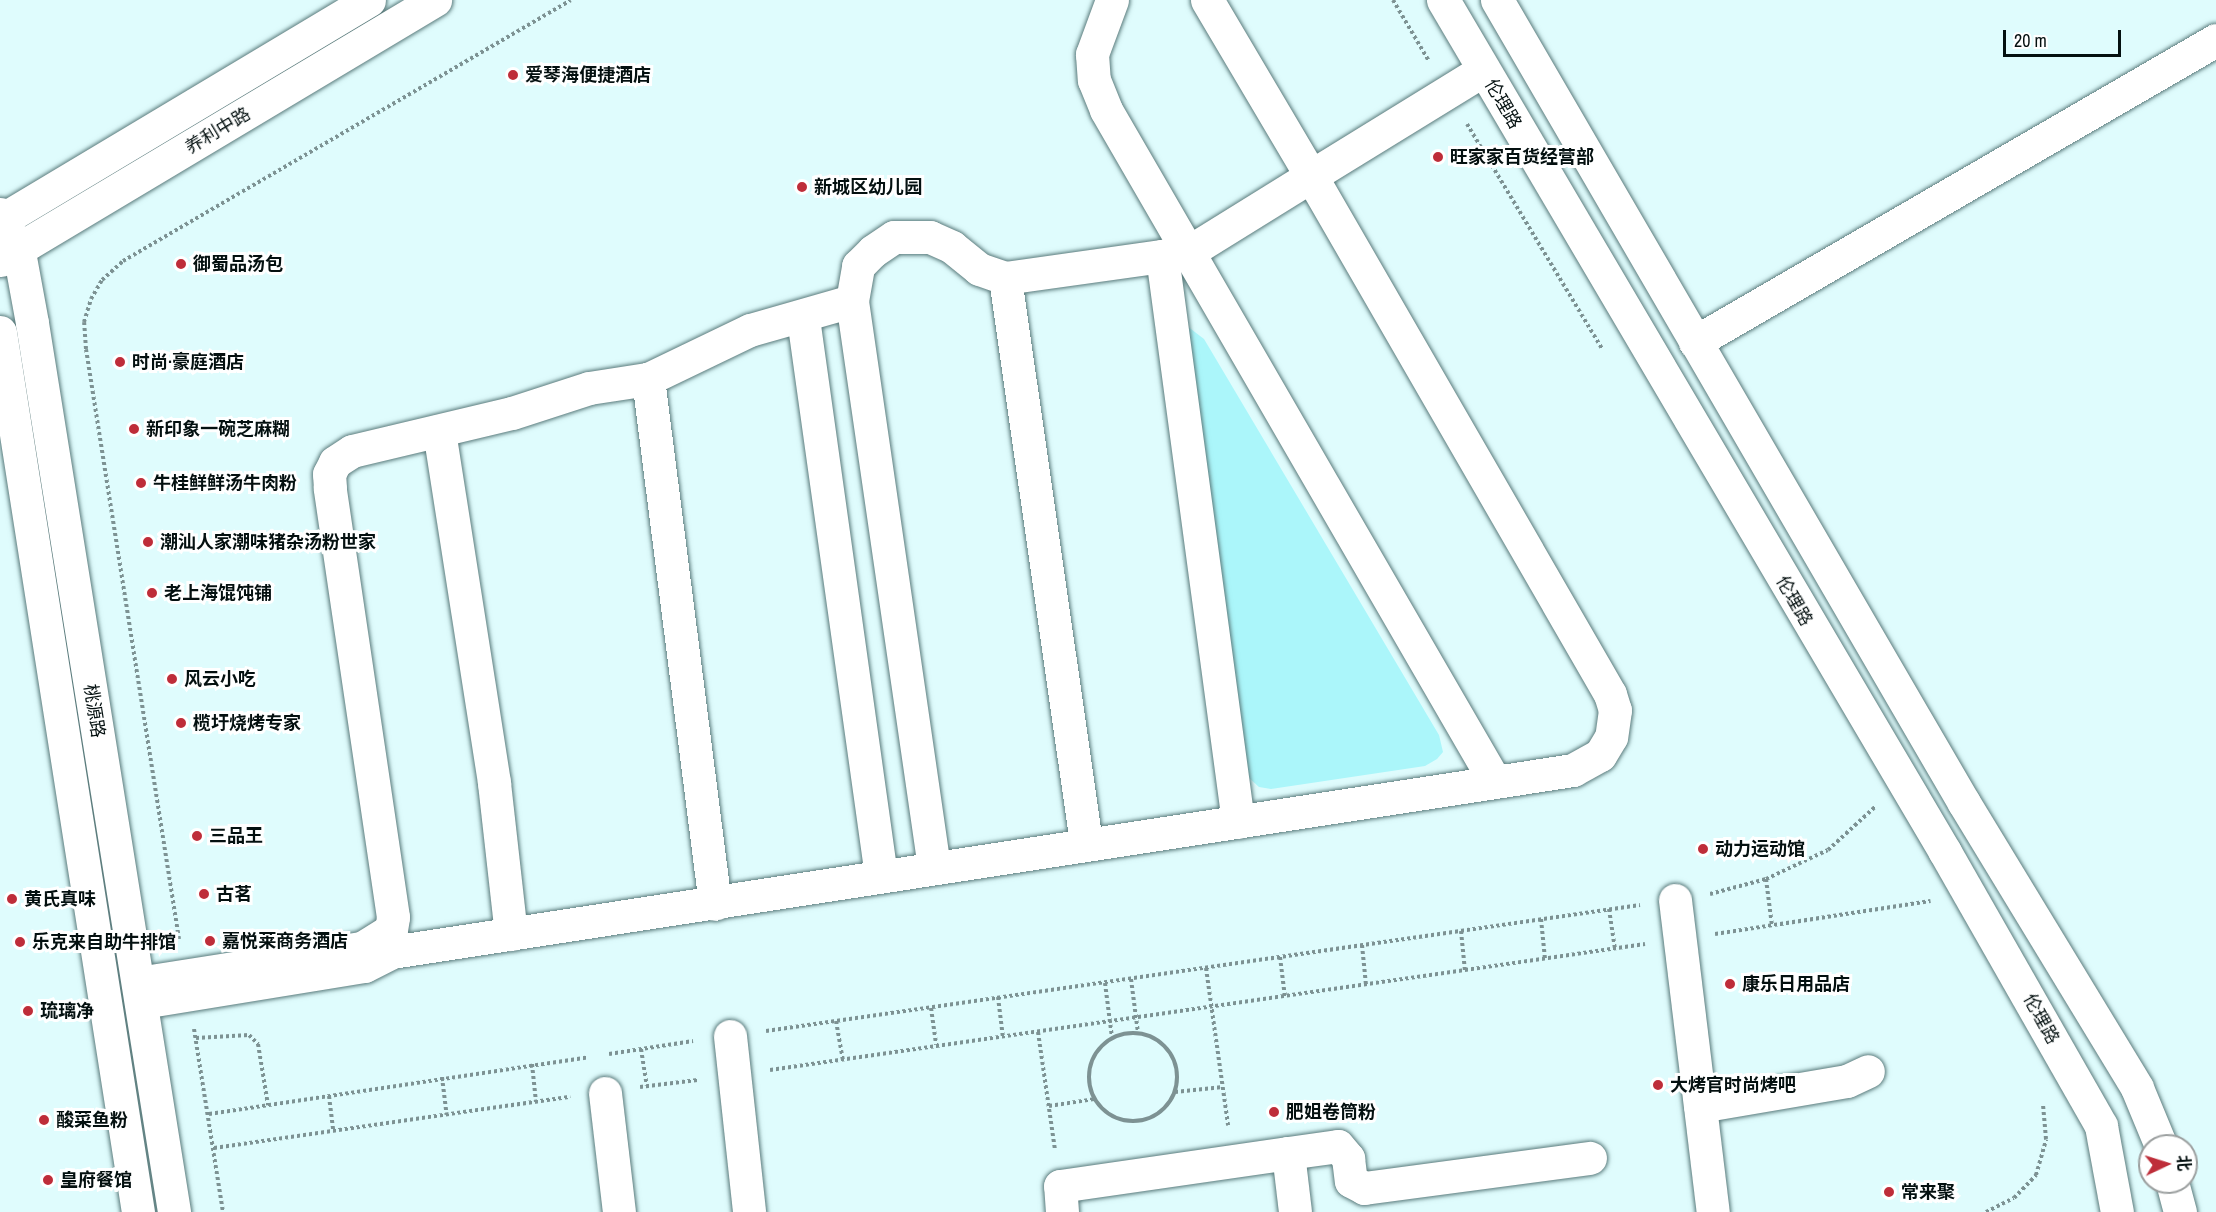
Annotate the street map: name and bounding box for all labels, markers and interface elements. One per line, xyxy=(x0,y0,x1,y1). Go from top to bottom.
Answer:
scale bar xyxy=(2006,18,2124,56)
text: 20 m xyxy=(2014,28,2047,53)
place label: 爱琴海便捷酒店 xyxy=(525,64,651,86)
marker: 爱琴海便捷酒店 xyxy=(506,68,520,82)
street label: 伦理路 xyxy=(1480,75,1526,133)
street label: 养利中路 xyxy=(182,103,254,159)
place label: 旺家家百货经营部 xyxy=(1450,146,1594,168)
marker: 旺家家百货经营部 xyxy=(1431,150,1445,164)
place label: 新城区幼儿园 xyxy=(814,176,922,198)
marker: 新城区幼儿园 xyxy=(795,180,809,194)
place label: 御蜀品汤包 xyxy=(193,253,283,275)
marker: 御蜀品汤包 xyxy=(174,257,188,271)
place label: 时尚·豪庭酒店 xyxy=(132,351,244,373)
marker: 时尚·豪庭酒店 xyxy=(113,355,127,369)
place label: 新印象一碗芝麻糊 xyxy=(146,418,290,440)
marker: 新印象一碗芝麻糊 xyxy=(127,422,141,436)
place label: 牛桂鲜鲜汤牛肉粉 xyxy=(153,472,297,494)
marker: 牛桂鲜鲜汤牛肉粉 xyxy=(134,476,148,490)
place label: 潮汕人家潮味猪杂汤粉世家 xyxy=(160,531,376,553)
marker: 潮汕人家潮味猪杂汤粉世家 xyxy=(141,535,155,549)
street label: 伦理路 xyxy=(1771,572,1817,630)
place label: 老上海馄饨铺 xyxy=(164,582,272,604)
marker: 老上海馄饨铺 xyxy=(145,586,159,600)
place label: 风云小吃 xyxy=(184,668,256,690)
marker: 风云小吃 xyxy=(165,672,179,686)
street label: 桃源路 xyxy=(79,683,109,739)
place label: 榄圩烧烤专家 xyxy=(193,712,301,734)
marker: 榄圩烧烤专家 xyxy=(174,716,188,730)
place label: 三品王 xyxy=(209,825,263,847)
marker: 三品王 xyxy=(190,829,204,843)
place label: 动力运动馆 xyxy=(1715,838,1805,860)
marker: 动力运动馆 xyxy=(1696,842,1710,856)
place label: 古茗 xyxy=(216,883,252,905)
marker: 古茗 xyxy=(197,887,211,901)
place label: 黄氏真味 xyxy=(24,888,96,910)
marker: 黄氏真味 xyxy=(5,892,19,906)
place label: 嘉悦莱商务酒店 xyxy=(222,930,348,952)
place label: 乐克来自助牛排馆 xyxy=(32,931,176,953)
marker: 嘉悦莱商务酒店 xyxy=(203,934,217,948)
marker: 乐克来自助牛排馆 xyxy=(13,935,27,949)
place label: 康乐日用品店 xyxy=(1742,973,1850,995)
marker: 康乐日用品店 xyxy=(1723,977,1737,991)
street label: 伦理路 xyxy=(2018,990,2064,1048)
place label: 琉璃净 xyxy=(40,1000,94,1022)
marker: 琉璃净 xyxy=(21,1004,35,1018)
place label: 大烤官时尚烤吧 xyxy=(1670,1074,1796,1096)
marker: 大烤官时尚烤吧 xyxy=(1651,1078,1665,1092)
place label: 肥姐卷筒粉 xyxy=(1286,1101,1376,1123)
marker: 肥姐卷筒粉 xyxy=(1267,1105,1281,1119)
place label: 酸菜鱼粉 xyxy=(56,1109,128,1131)
marker: 酸菜鱼粉 xyxy=(37,1113,51,1127)
north arrow xyxy=(2138,1134,2198,1194)
text: 北 xyxy=(2172,1154,2195,1172)
place label: 皇府餐馆 xyxy=(60,1169,132,1191)
marker: 皇府餐馆 xyxy=(41,1173,55,1187)
place label: 常来聚 xyxy=(1901,1181,1955,1203)
marker: 常来聚 xyxy=(1882,1185,1896,1199)

